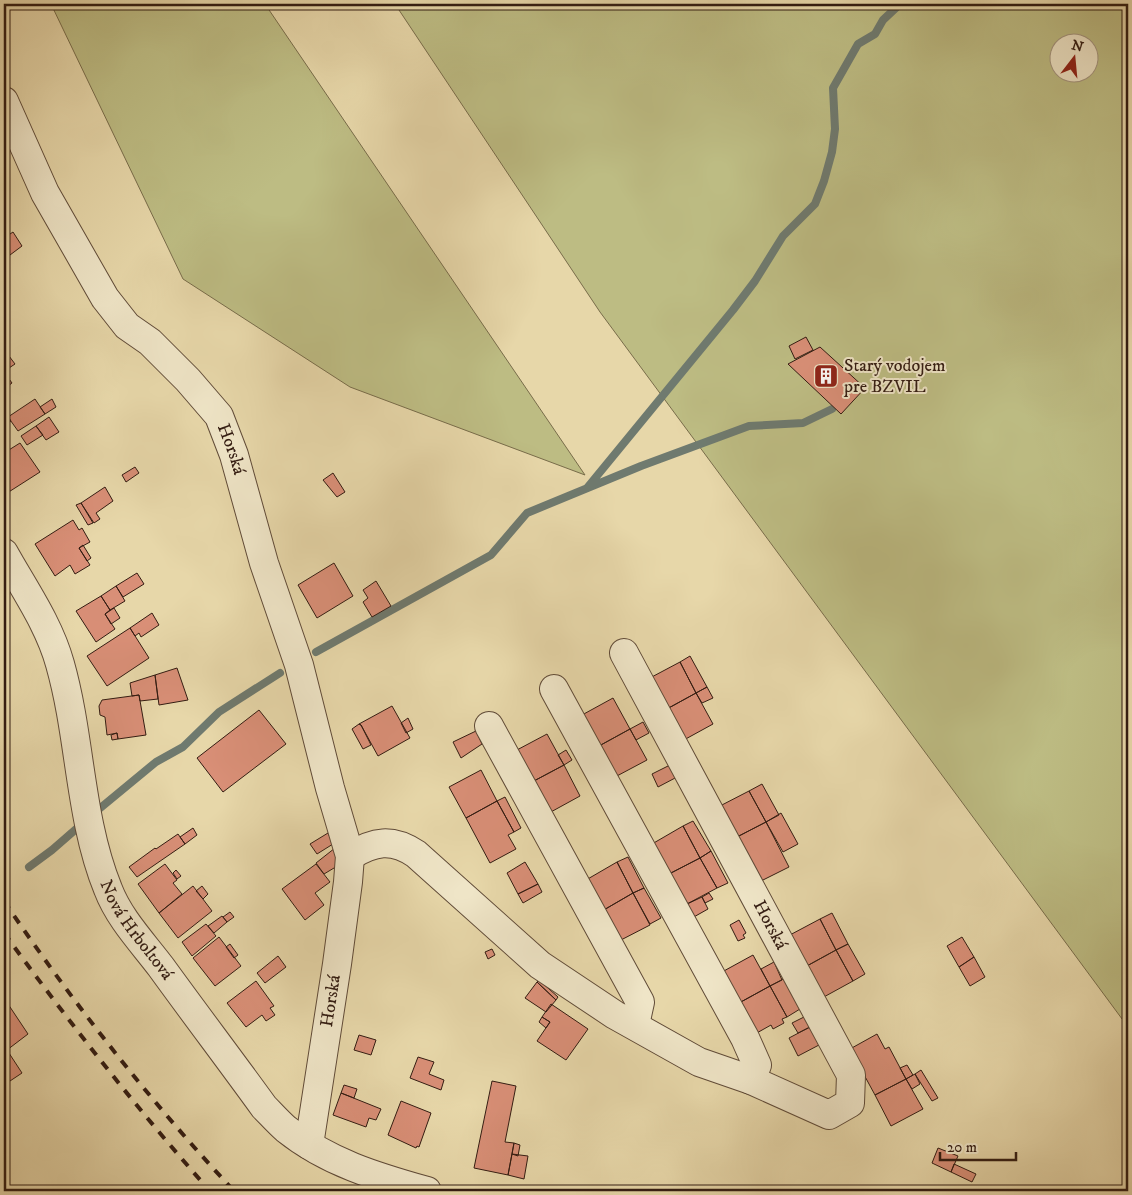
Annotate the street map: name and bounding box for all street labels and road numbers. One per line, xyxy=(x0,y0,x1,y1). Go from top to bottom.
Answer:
street label: Horská xyxy=(212,420,250,478)
street label: Nová Hrboltová xyxy=(95,877,178,985)
street label: Horská xyxy=(748,897,792,954)
street label: Horská xyxy=(316,973,346,1029)

